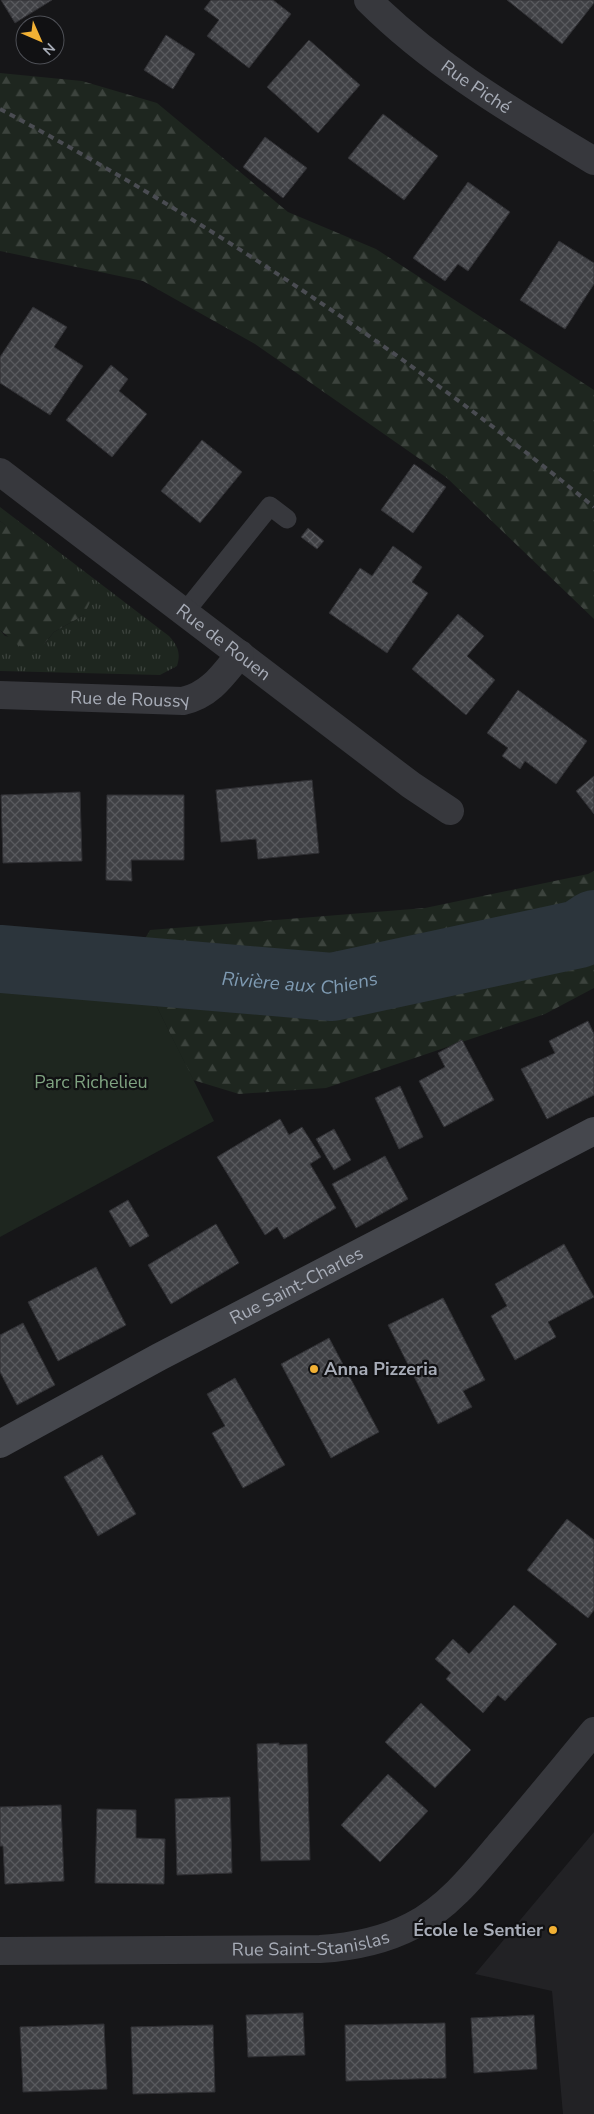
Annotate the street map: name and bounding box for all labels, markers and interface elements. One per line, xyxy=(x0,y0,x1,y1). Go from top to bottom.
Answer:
north arrow xyxy=(15,15,65,65)
text: N xyxy=(38,38,59,59)
street label: Rue Piché xyxy=(436,54,516,119)
street label: Rue de Rouen xyxy=(171,599,276,686)
street label: Rue de Roussy xyxy=(70,685,193,713)
water label: Rivière aux Chiens xyxy=(221,966,380,1001)
park label: Parc Richelieu xyxy=(34,1070,148,1094)
street label: Rue Saint-Charles xyxy=(226,1241,367,1330)
place label: Anna Pizzeria xyxy=(324,1357,438,1381)
marker: Anna Pizzeria xyxy=(308,1363,320,1375)
place label: École le Sentier xyxy=(413,1918,543,1942)
marker: École le Sentier xyxy=(547,1924,559,1936)
street label: Rue Saint-Stanislas xyxy=(232,1925,393,1962)

